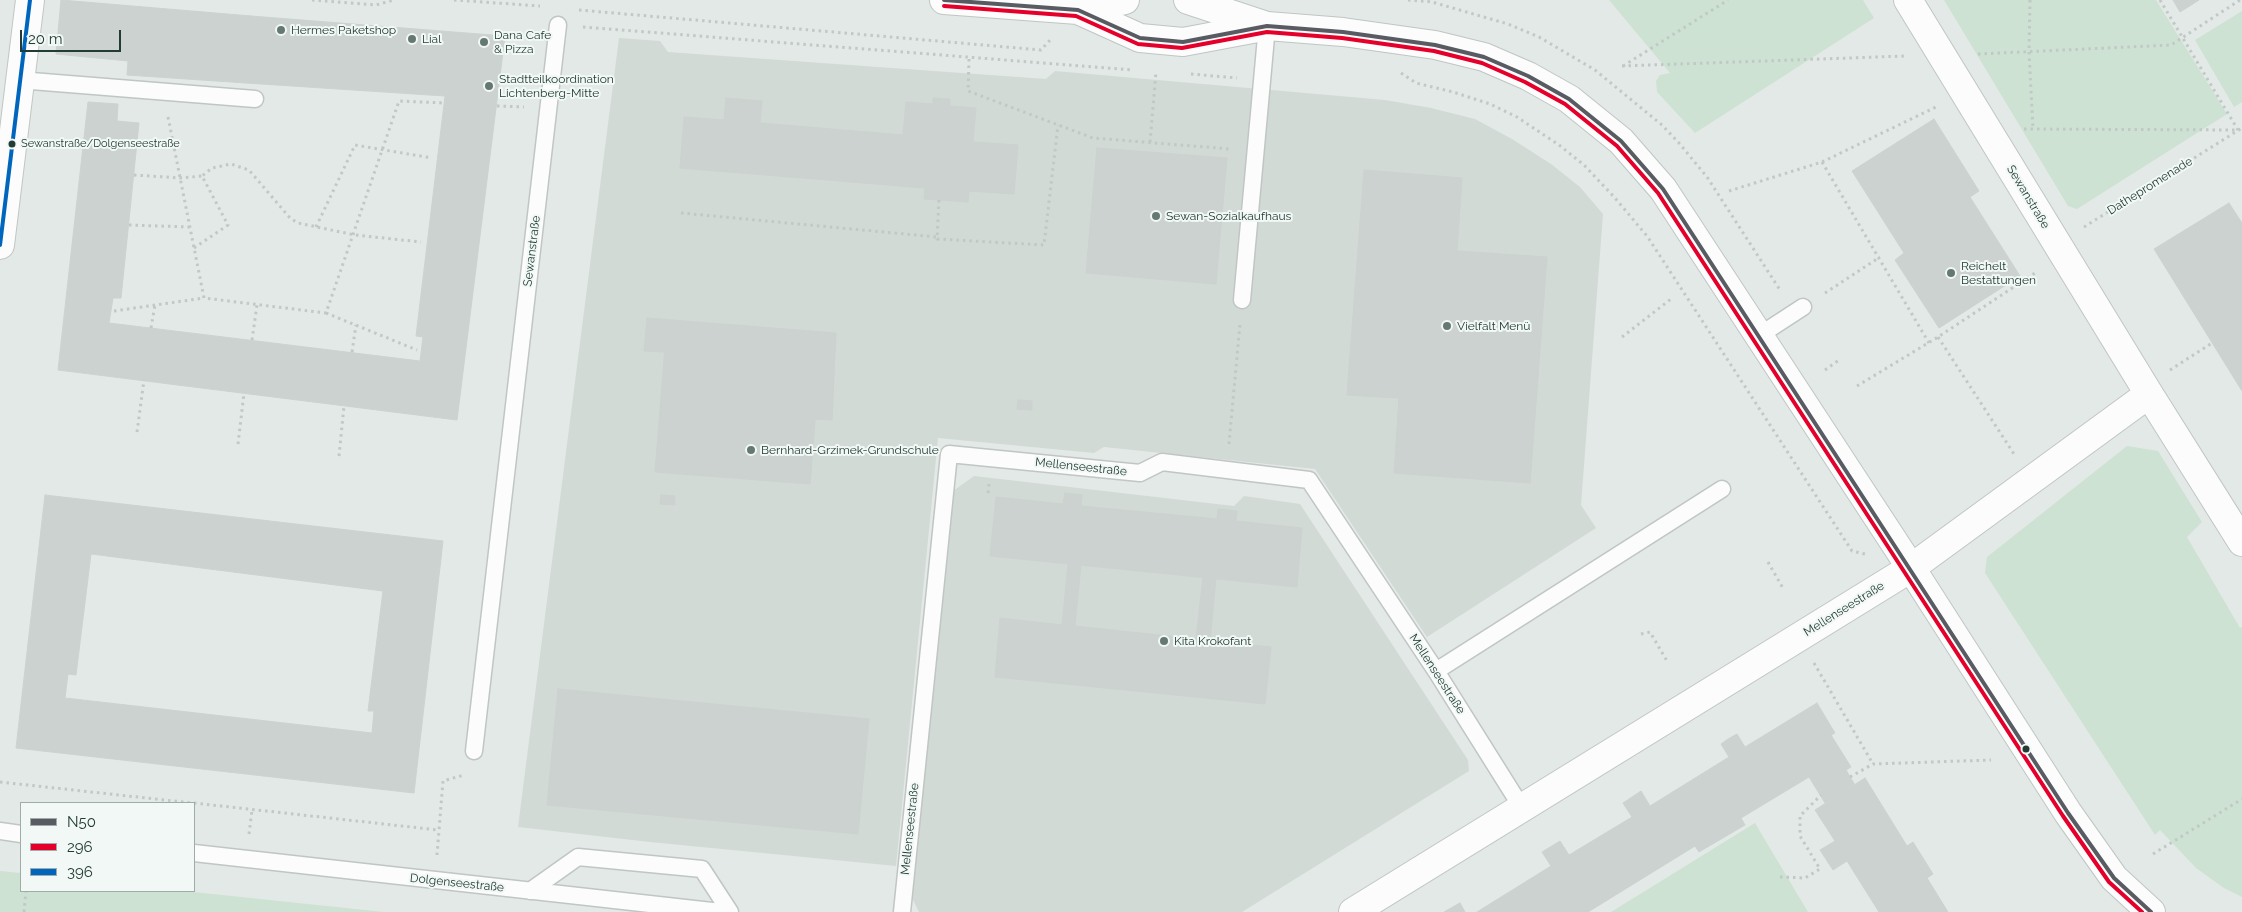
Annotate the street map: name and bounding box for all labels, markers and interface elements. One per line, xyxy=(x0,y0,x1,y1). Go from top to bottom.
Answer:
scale bar xyxy=(22,20,124,52)
place label: Hermes Paketshop xyxy=(291,23,396,37)
marker: Hermes Paketshop xyxy=(275,24,287,36)
place label: Dana Cafe & Pizza xyxy=(494,28,551,56)
text: 20 m xyxy=(28,30,63,48)
place label: Lial xyxy=(422,32,441,46)
marker: Lial xyxy=(406,33,418,45)
marker: Dana Cafe & Pizza xyxy=(478,36,490,48)
place label: Stadtteilkoordination Lichtenberg-Mitte xyxy=(499,72,614,100)
marker: Stadtteilkoordination Lichtenberg-Mitte xyxy=(483,80,495,92)
place label: Sewanstraße/Dolgenseestraße xyxy=(21,137,180,151)
marker: Sewanstraße/Dolgenseestraße xyxy=(7,139,17,149)
street label: Dathepromenade xyxy=(2105,154,2195,218)
street label: Sewanstraße xyxy=(2003,163,2053,231)
place label: Sewan-Sozialkaufhaus xyxy=(1166,209,1291,223)
marker: Sewan-Sozialkaufhaus xyxy=(1150,210,1162,222)
street label: Sewanstraße xyxy=(520,215,544,287)
place label: Reichelt Bestattungen xyxy=(1961,259,2036,287)
marker: Reichelt Bestattungen xyxy=(1945,267,1957,279)
place label: Vielfalt Menü xyxy=(1457,319,1530,333)
marker: Vielfalt Menü xyxy=(1441,320,1453,332)
place label: Bernhard-Grzimek-Grundschule xyxy=(761,443,939,457)
marker: Bernhard-Grzimek-Grundschule xyxy=(745,444,757,456)
street label: Mellenseestraße xyxy=(1034,455,1128,479)
street label: Mellenseestraße xyxy=(1801,578,1887,640)
street label: Mellenseestraße xyxy=(1406,631,1468,717)
place label: Kita Krokofant xyxy=(1174,634,1251,648)
marker: Kita Krokofant xyxy=(1158,635,1170,647)
unlabelled marker xyxy=(2021,744,2031,754)
street label: Mellenseestraße xyxy=(898,782,922,876)
legend xyxy=(20,802,195,892)
text: N50 xyxy=(67,813,96,831)
text: 296 xyxy=(67,838,93,856)
text: 396 xyxy=(67,863,93,881)
street label: Dolgenseestraße xyxy=(409,871,505,895)

